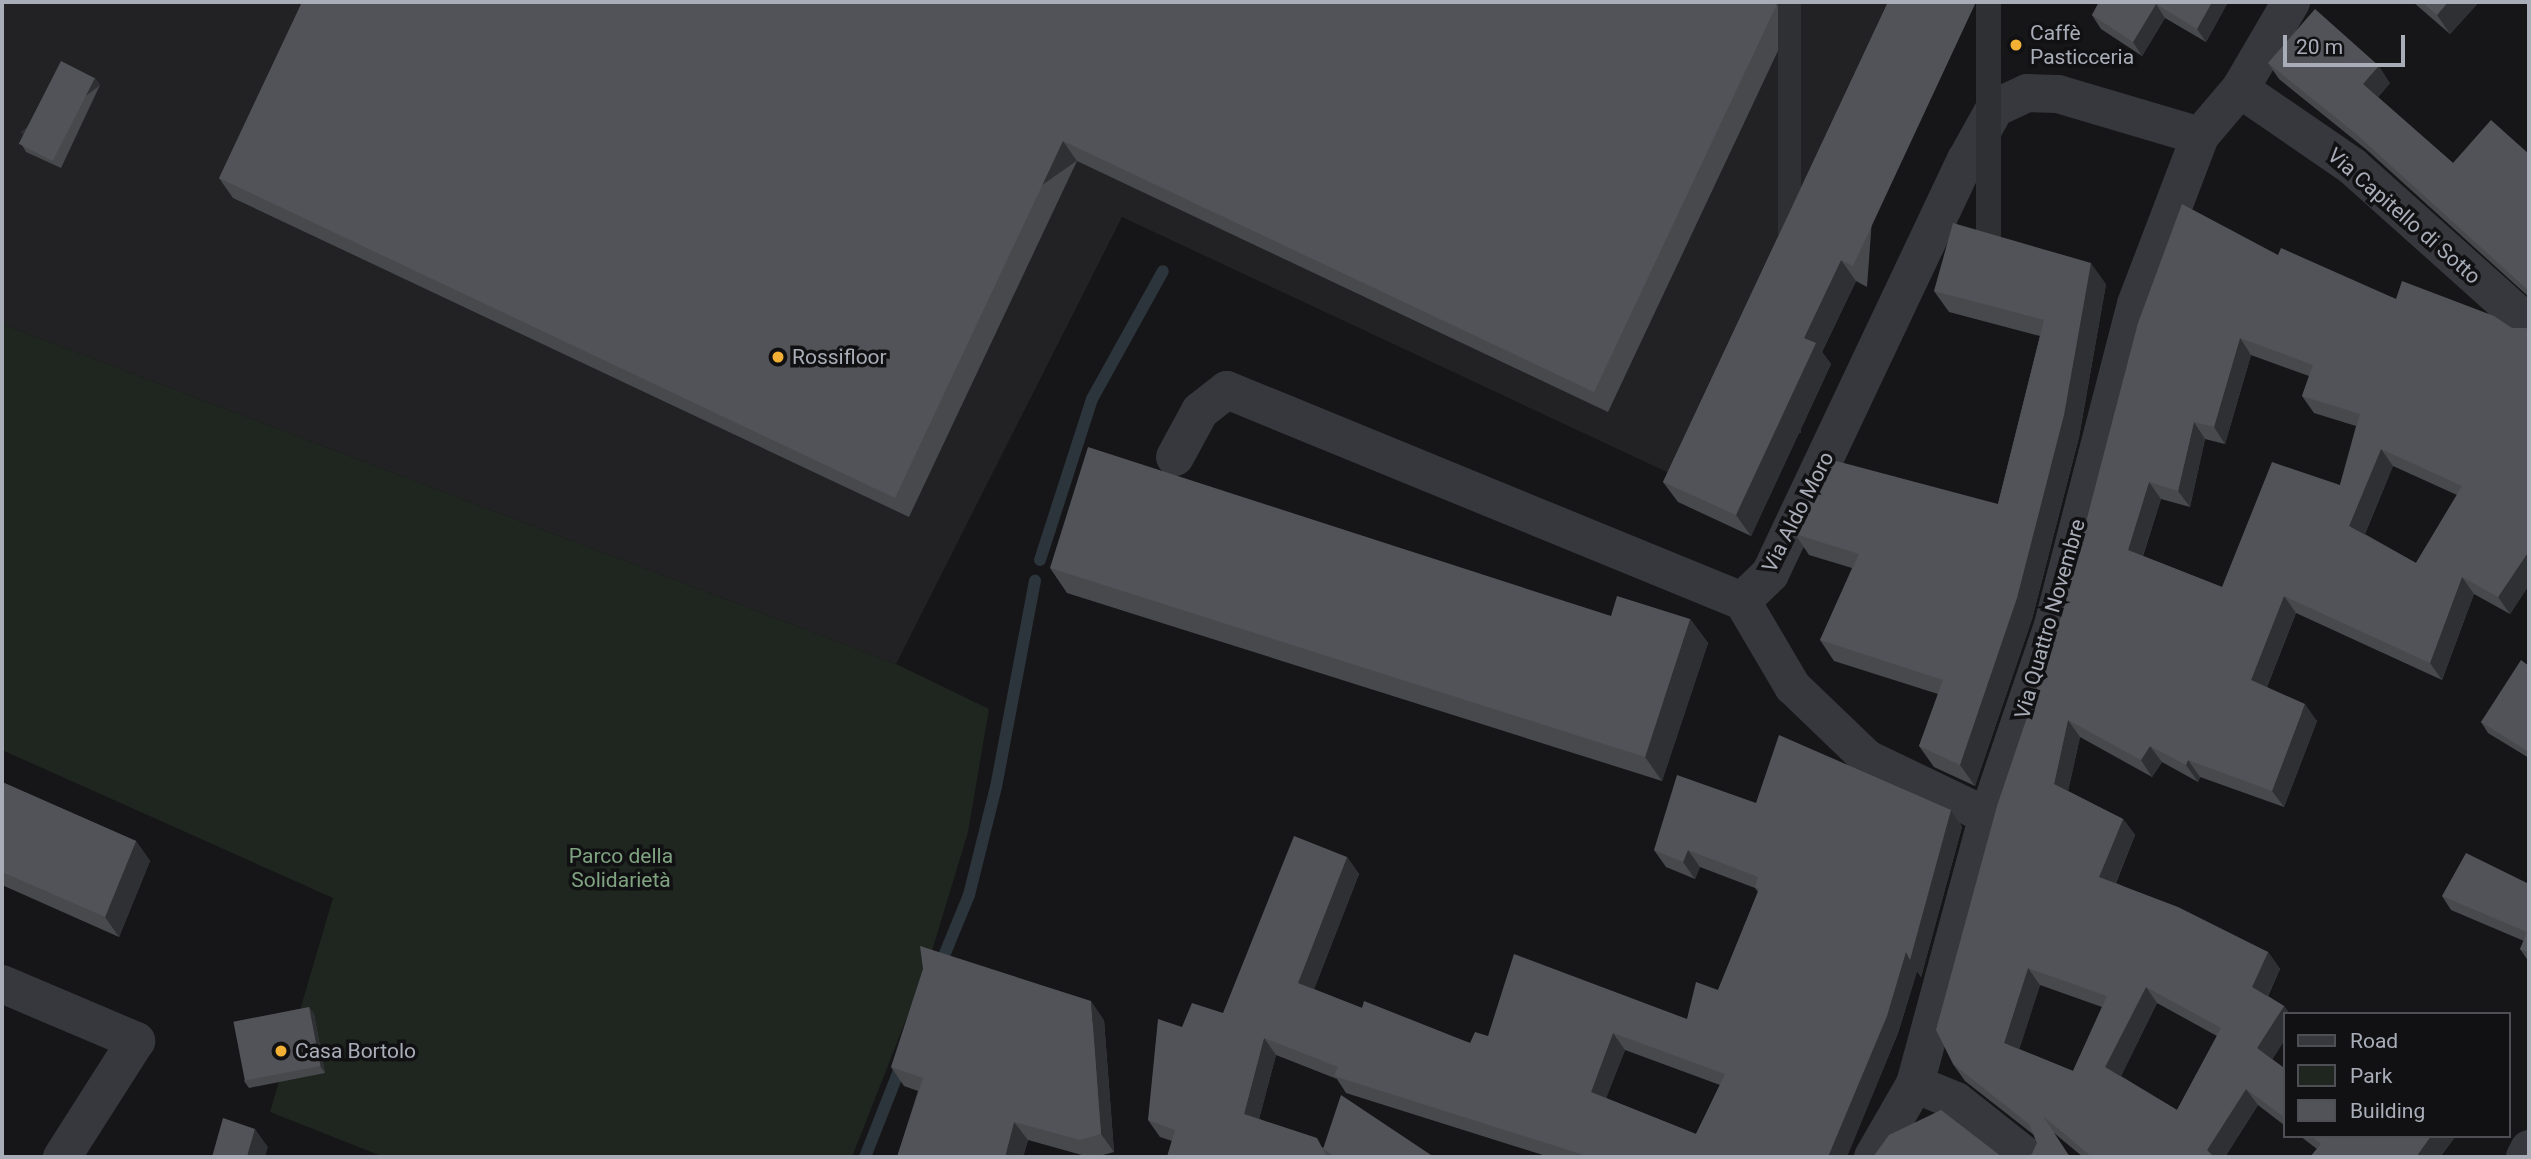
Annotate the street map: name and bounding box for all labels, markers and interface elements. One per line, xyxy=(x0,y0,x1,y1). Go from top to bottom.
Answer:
place label: Caffè Pasticceria xyxy=(2030,20,2134,70)
scale bar xyxy=(2286,21,2408,65)
text: 20 m xyxy=(2296,35,2343,59)
marker: Caffè Pasticceria xyxy=(2008,37,2024,53)
street label: Via Capitello di Sotto xyxy=(2322,143,2486,289)
place label: Rossifloor xyxy=(792,344,887,370)
marker: Rossifloor xyxy=(770,349,786,365)
street label: Via Aldo Moro xyxy=(1757,447,1839,577)
street label: Via Quattro Novembre xyxy=(2009,516,2091,722)
park label: Parco della Solidarietà xyxy=(569,843,673,893)
legend xyxy=(2282,1012,2510,1138)
text: Road xyxy=(2350,1029,2398,1053)
place label: Casa Bortolo xyxy=(295,1038,416,1064)
marker: Casa Bortolo xyxy=(273,1043,289,1059)
text: Park xyxy=(2350,1064,2392,1088)
text: Building xyxy=(2350,1099,2425,1123)

